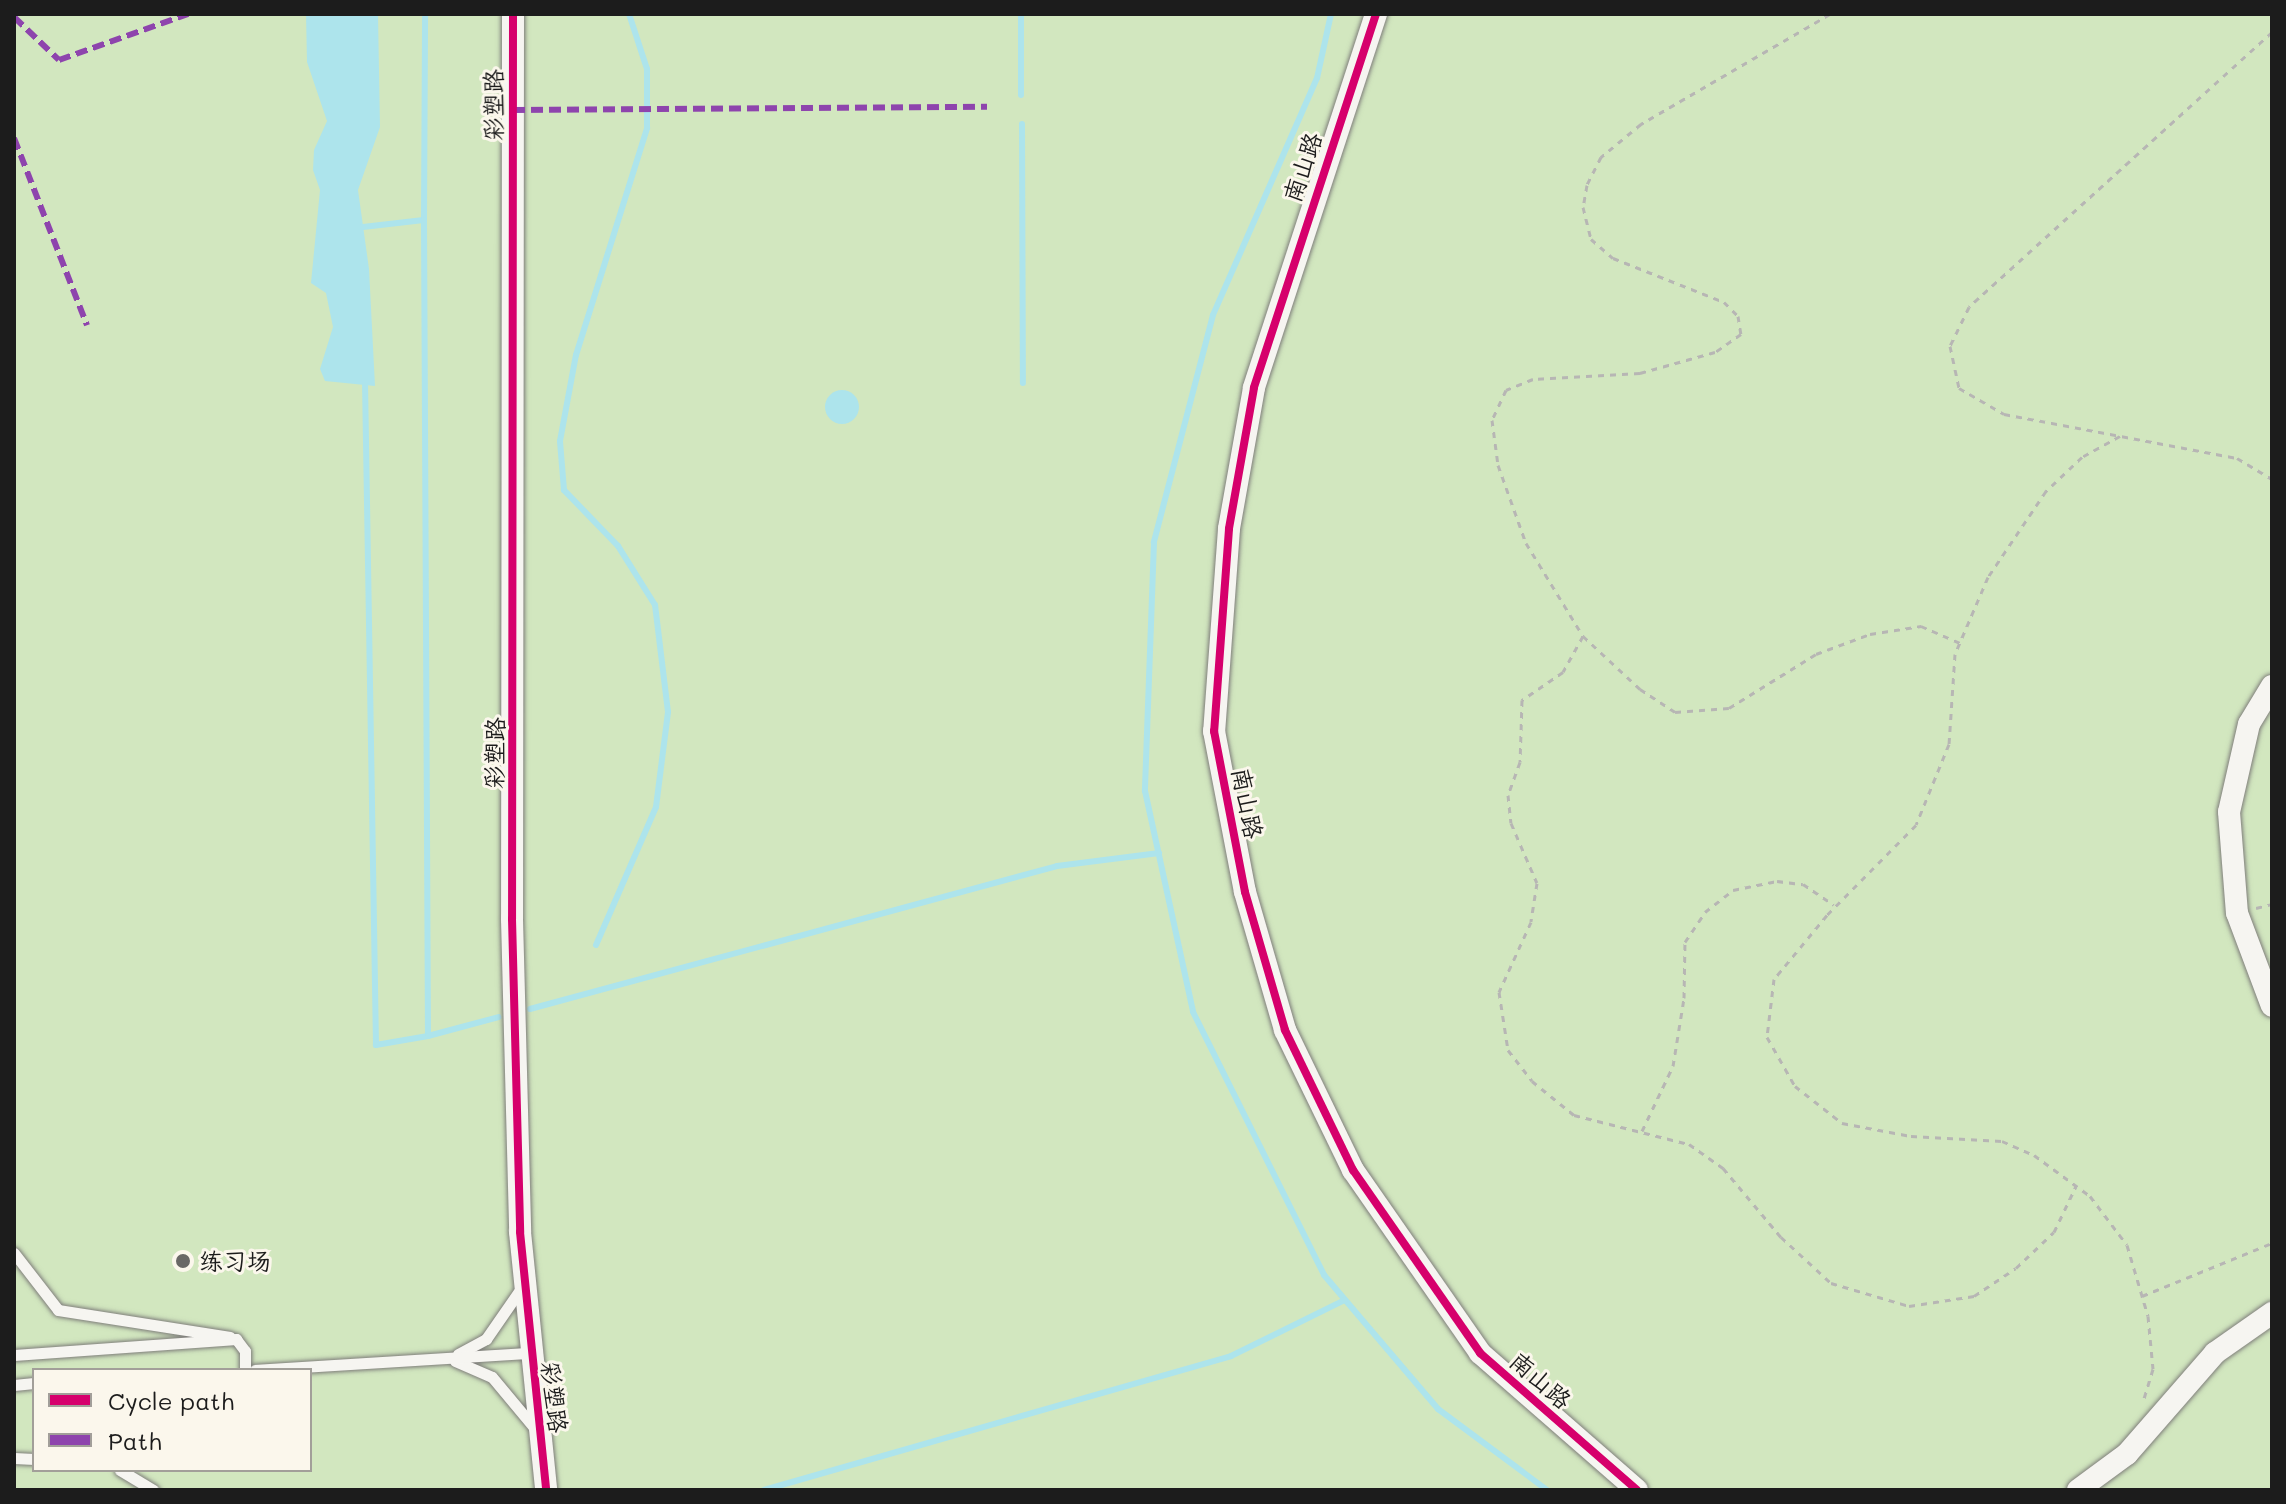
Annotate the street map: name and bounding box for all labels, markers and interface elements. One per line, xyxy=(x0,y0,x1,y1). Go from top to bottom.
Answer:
street label: 彩塑路 xyxy=(479,69,507,141)
street label: 南山路 xyxy=(1277,128,1327,206)
street label: 彩塑路 xyxy=(479,717,509,789)
street label: 南山路 xyxy=(1227,765,1269,841)
place label: 练习场 xyxy=(199,1247,271,1275)
marker: 练习场 xyxy=(174,1252,192,1270)
street label: 南山路 xyxy=(1504,1346,1578,1414)
street label: 彩塑路 xyxy=(536,1360,574,1434)
legend xyxy=(32,1368,312,1472)
text: Cycle path xyxy=(108,1385,234,1416)
text: Path xyxy=(108,1425,162,1456)

